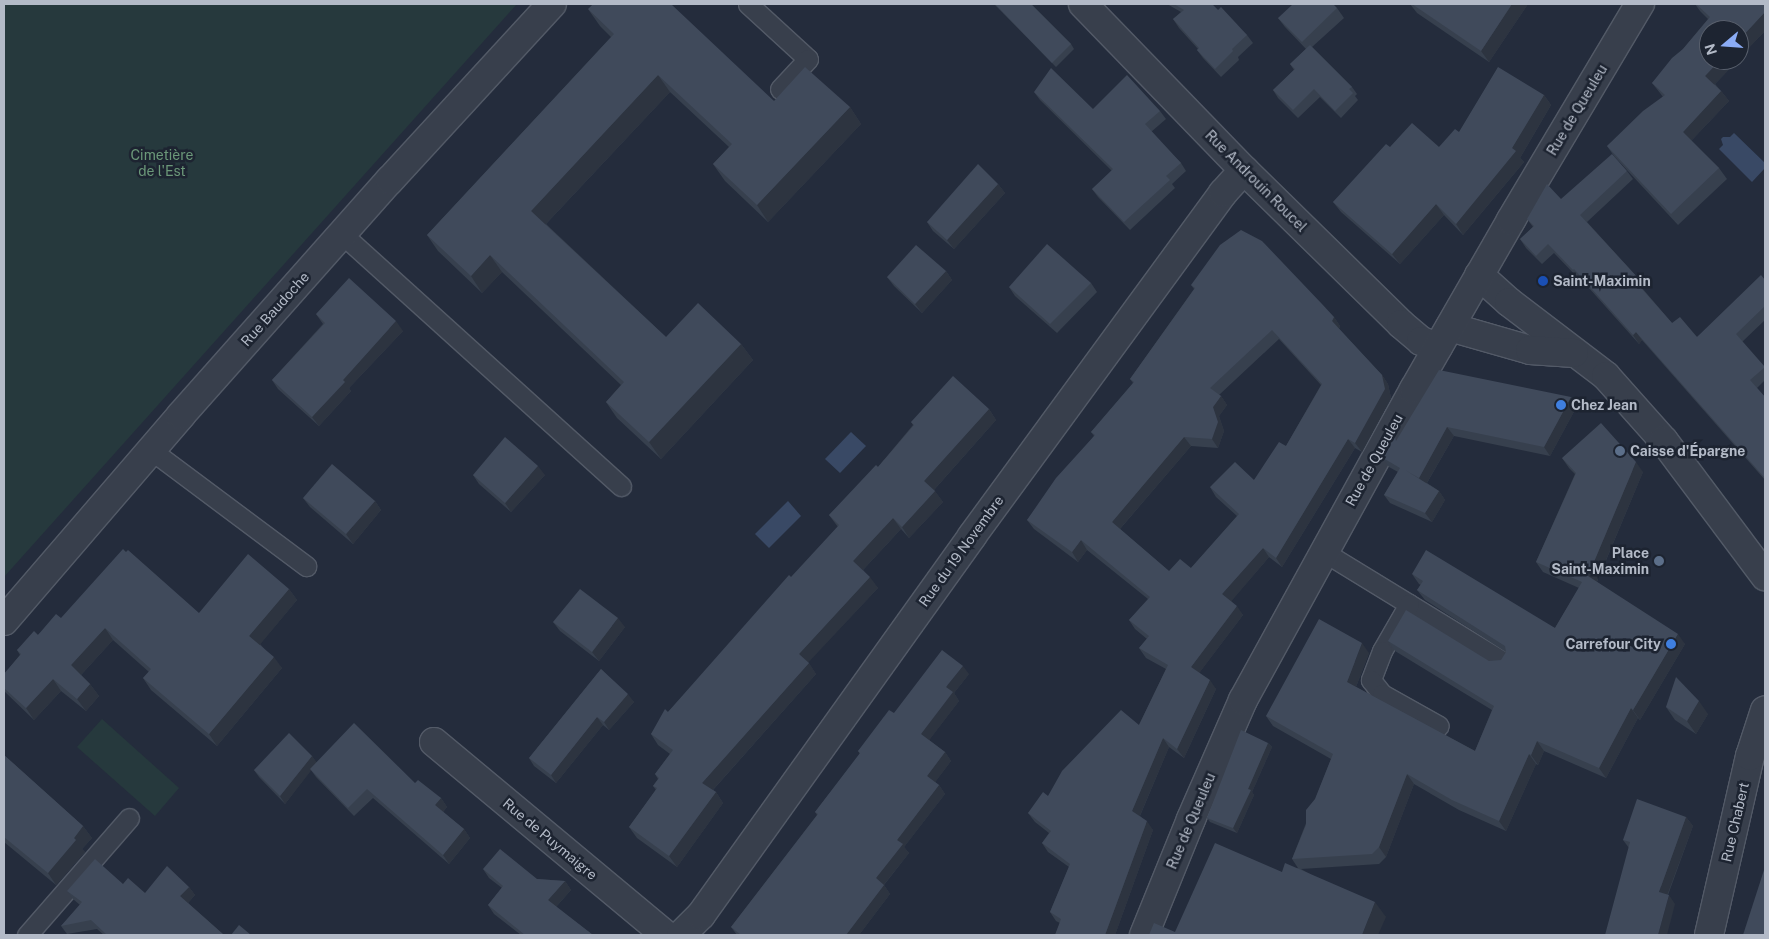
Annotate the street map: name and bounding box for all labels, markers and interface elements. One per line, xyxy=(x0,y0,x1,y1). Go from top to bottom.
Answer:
north arrow xyxy=(1699,20,1749,70)
text: N xyxy=(1701,42,1720,57)
street label: Rue de Queuleu xyxy=(1543,61,1611,159)
street label: Rue Androuin Roucel xyxy=(1202,127,1310,235)
park label: Cimetière de l'Est xyxy=(130,147,194,180)
street label: Rue Baudoche xyxy=(237,269,313,349)
place label: Saint-Maximin xyxy=(1553,273,1651,289)
marker: Saint-Maximin xyxy=(1537,275,1549,287)
place label: Chez Jean xyxy=(1571,397,1637,413)
marker: Chez Jean xyxy=(1555,399,1567,411)
street label: Rue de Queuleu xyxy=(1342,411,1406,509)
place label: Caisse d'Épargne xyxy=(1630,443,1746,459)
marker: Caisse d'Épargne xyxy=(1614,445,1626,457)
street label: Rue du 19 Novembre xyxy=(915,492,1007,610)
place label: Place Saint-Maximin xyxy=(1551,545,1649,578)
marker: Place Saint-Maximin xyxy=(1653,555,1665,567)
place label: Carrefour City xyxy=(1566,636,1661,652)
marker: Carrefour City xyxy=(1665,638,1677,650)
street label: Rue de Queuleu xyxy=(1163,770,1219,872)
street label: Rue Chabert xyxy=(1718,781,1752,863)
street label: Rue de Puymaigre xyxy=(499,795,601,883)

